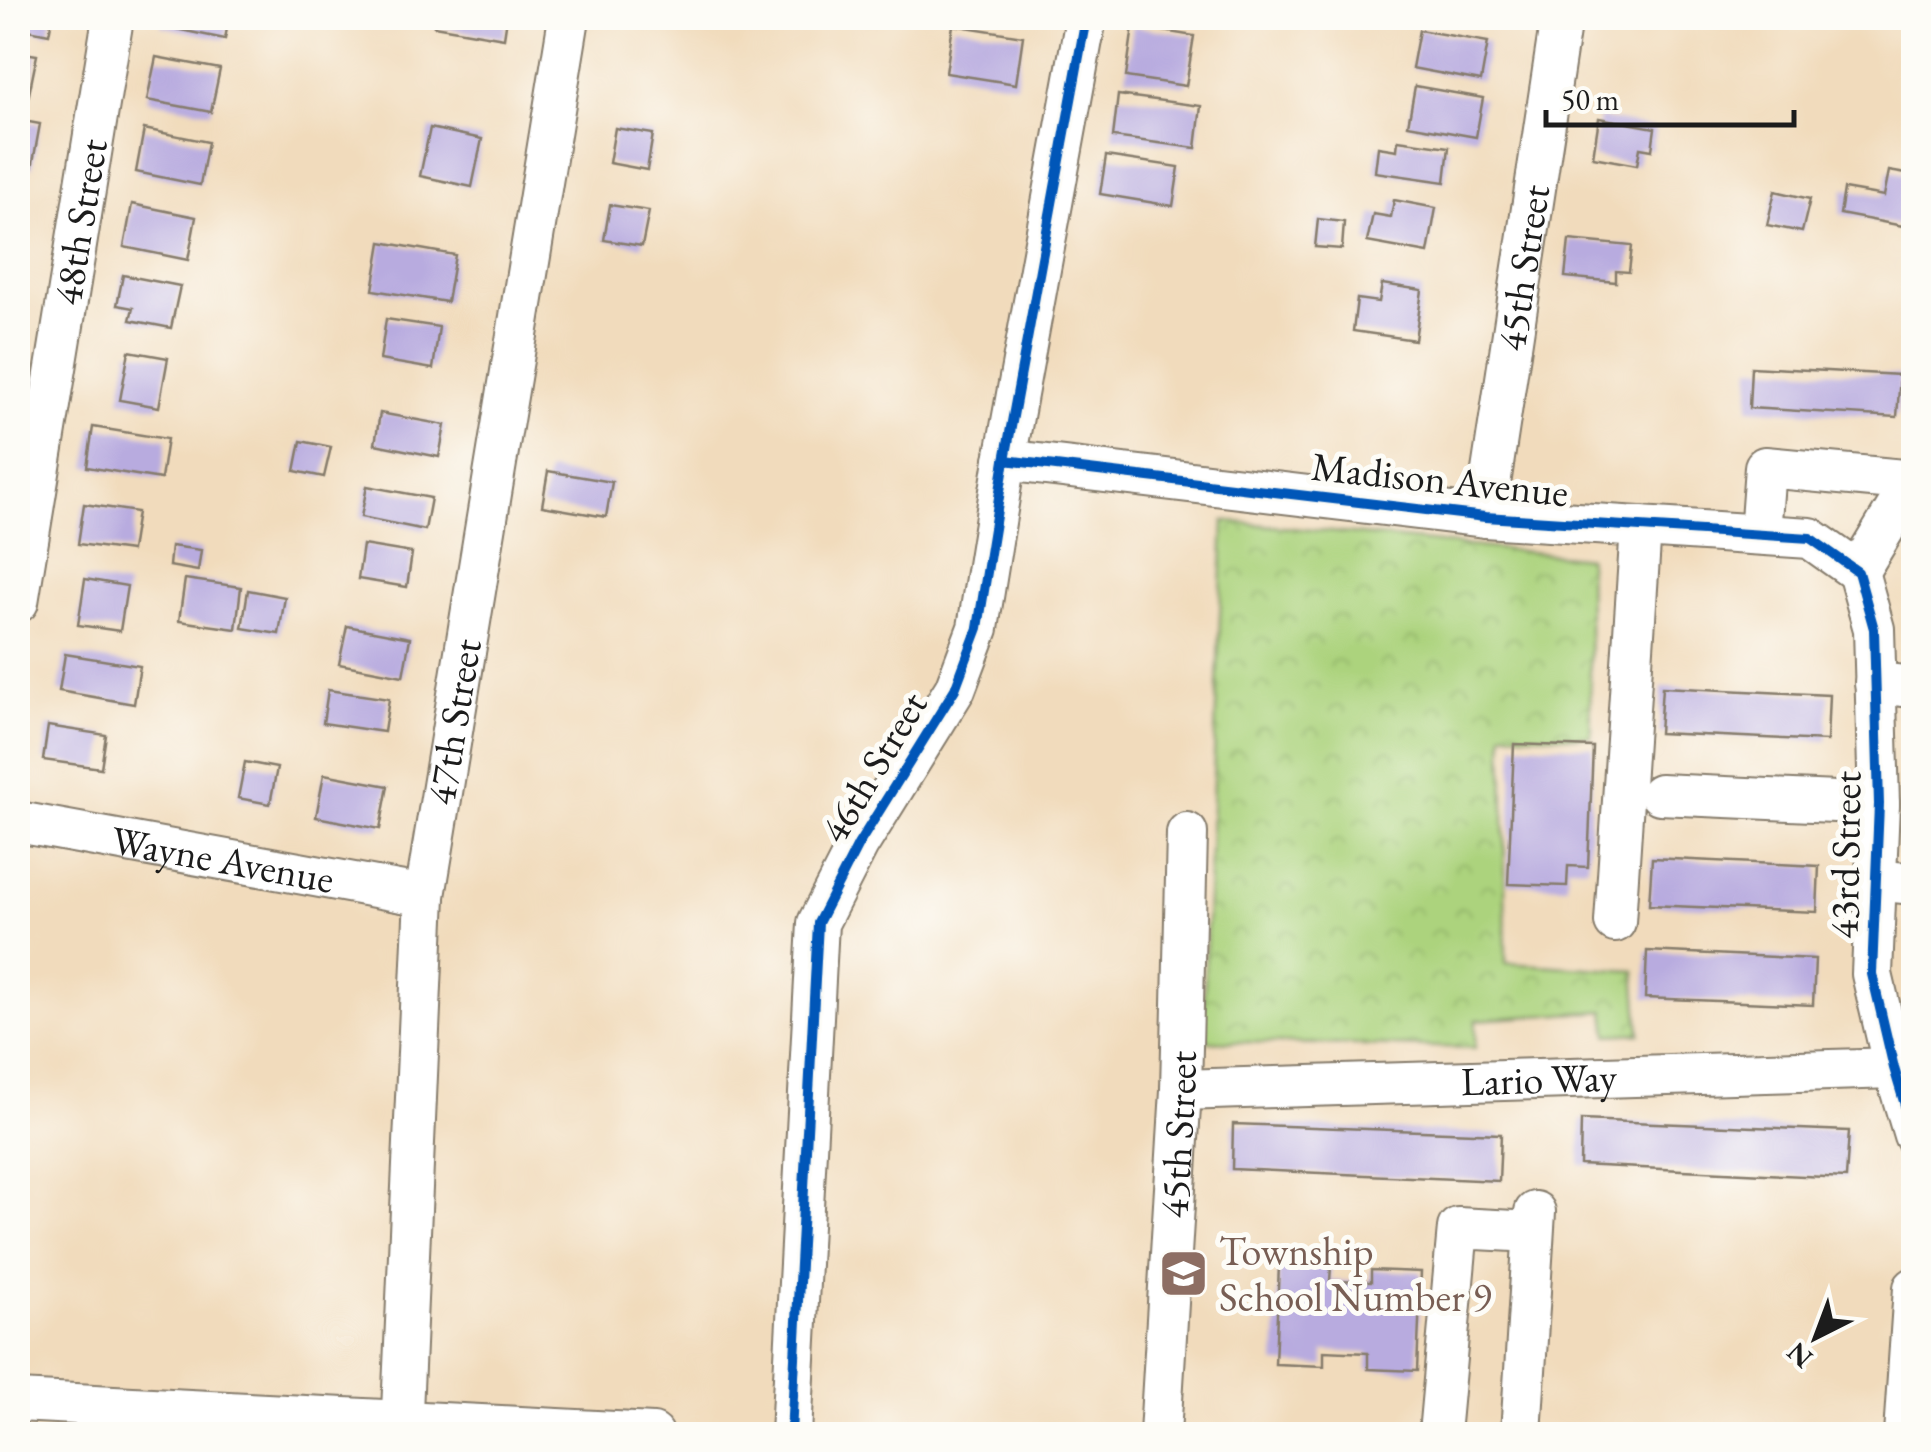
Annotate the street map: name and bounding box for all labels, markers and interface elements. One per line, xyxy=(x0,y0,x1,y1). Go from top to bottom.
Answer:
scale bar xyxy=(1546,65,1794,127)
text: 50 m xyxy=(1561,80,1619,119)
street label: 48th Street xyxy=(41,135,119,309)
street label: 45th Street xyxy=(1485,181,1561,355)
street label: Madison Avenue xyxy=(1309,440,1571,518)
street label: 47th Street xyxy=(414,635,493,809)
street label: 46th Street xyxy=(808,681,939,852)
street label: 43rd Street xyxy=(1818,770,1872,939)
street label: Wayne Avenue xyxy=(107,813,338,905)
street label: 45th Street xyxy=(1147,1050,1208,1220)
street label: Lario Way xyxy=(1460,1051,1618,1107)
place label: Township School Number 9 xyxy=(1219,1225,1492,1323)
school or university icon: Township School Number 9 xyxy=(1158,1248,1210,1300)
north arrow xyxy=(1766,1287,1866,1387)
text: N xyxy=(1779,1334,1820,1377)

